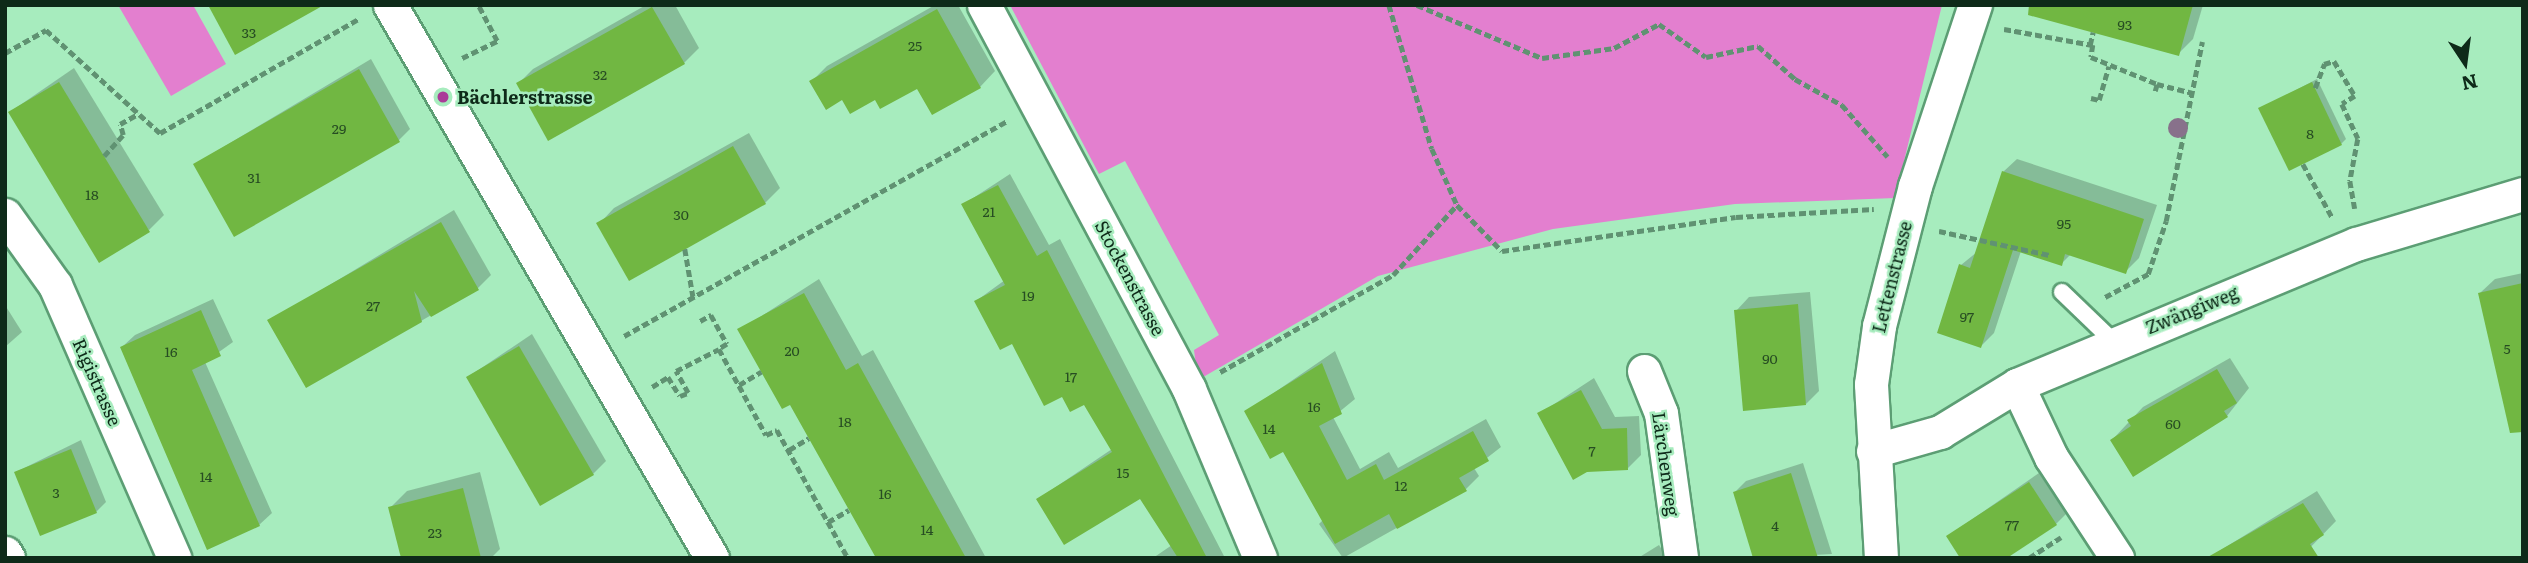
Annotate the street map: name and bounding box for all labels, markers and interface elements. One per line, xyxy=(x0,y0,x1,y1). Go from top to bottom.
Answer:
house number: 93 xyxy=(2118,16,2132,32)
house number: 33 xyxy=(242,24,256,40)
north arrow xyxy=(2430,28,2500,98)
house number: 25 xyxy=(908,37,922,53)
house number: 32 xyxy=(593,66,607,82)
text: N xyxy=(2459,68,2481,99)
place label: Bächlerstrasse xyxy=(457,86,593,108)
marker: Bächlerstrasse xyxy=(435,89,451,105)
house number: 29 xyxy=(332,120,346,136)
house number: 8 xyxy=(2306,125,2314,141)
house number: 31 xyxy=(247,169,261,185)
house number: 18 xyxy=(85,186,99,202)
house number: 21 xyxy=(983,203,995,219)
house number: 30 xyxy=(673,206,689,222)
house number: 95 xyxy=(2057,215,2071,231)
street label: Stockenstrasse xyxy=(1091,217,1169,339)
street label: Lettenstrasse xyxy=(1868,219,1916,335)
street label: Zwängiweg xyxy=(2142,282,2242,338)
house number: 19 xyxy=(1021,287,1035,303)
house number: 27 xyxy=(366,297,380,313)
house number: 97 xyxy=(1960,308,1974,324)
street label: Rigistrasse xyxy=(68,335,126,429)
house number: 5 xyxy=(2503,340,2511,356)
house number: 20 xyxy=(784,342,800,358)
house number: 16 xyxy=(164,343,178,359)
house number: 90 xyxy=(1762,350,1778,366)
house number: 17 xyxy=(1065,368,1077,384)
house number: 16 xyxy=(1307,398,1321,414)
street label: Lärchenweg xyxy=(1648,411,1684,517)
house number: 18 xyxy=(838,413,852,429)
house number: 60 xyxy=(2165,415,2181,431)
house number: 14 xyxy=(1263,420,1275,436)
house number: 7 xyxy=(1588,442,1596,458)
house number: 15 xyxy=(1117,464,1129,480)
house number: 14 xyxy=(200,468,212,484)
house number: 12 xyxy=(1395,477,1407,493)
house number: 3 xyxy=(52,484,60,500)
house number: 16 xyxy=(878,485,892,501)
house number: 77 xyxy=(2005,516,2019,532)
house number: 4 xyxy=(1771,517,1779,533)
house number: 14 xyxy=(921,521,933,537)
house number: 23 xyxy=(428,524,442,540)

